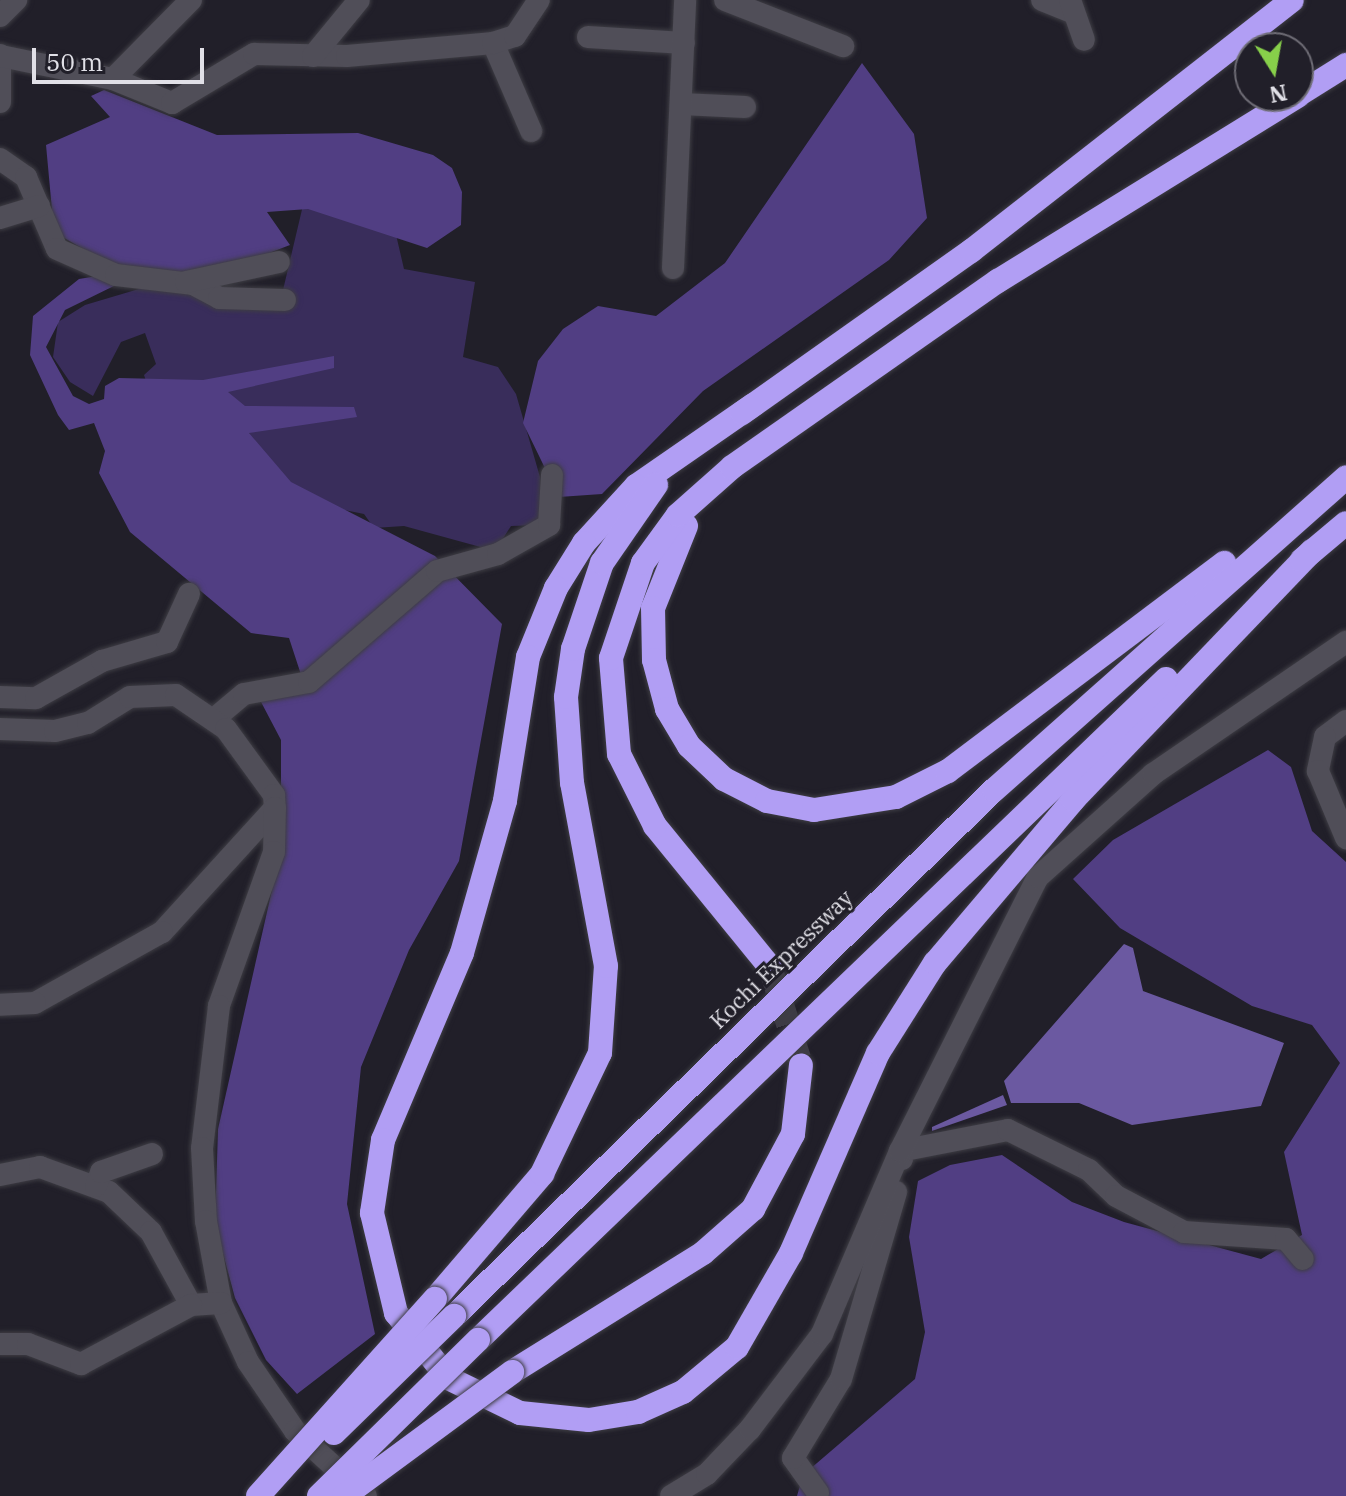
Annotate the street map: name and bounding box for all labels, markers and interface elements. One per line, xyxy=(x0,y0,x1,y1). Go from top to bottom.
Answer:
scale bar xyxy=(36,32,208,82)
north arrow xyxy=(1234,32,1314,112)
text: 50 m xyxy=(46,46,103,78)
text: N xyxy=(1267,78,1290,110)
street label: Kochi Expressway xyxy=(704,884,858,1034)

